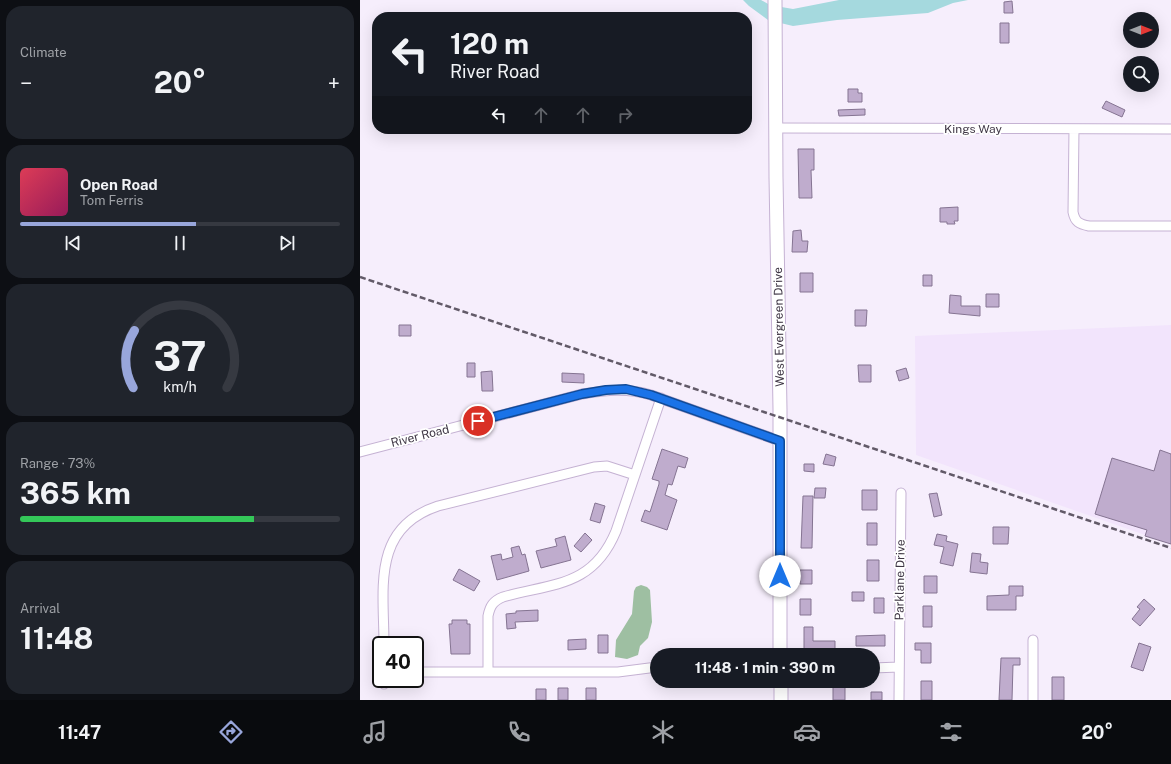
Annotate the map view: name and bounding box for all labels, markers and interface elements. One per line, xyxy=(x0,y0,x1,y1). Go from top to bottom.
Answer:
north arrow xyxy=(1123,12,1159,48)
map controls xyxy=(1123,12,1159,92)
text: 120 m xyxy=(450,27,529,60)
icon: left xyxy=(384,28,436,80)
text: Climate xyxy=(20,45,67,60)
button: search xyxy=(1123,56,1159,92)
text: River Road xyxy=(450,61,540,82)
text: 20° xyxy=(154,64,206,100)
text: − xyxy=(20,70,32,96)
text: + xyxy=(328,70,340,96)
icon: left xyxy=(488,104,510,126)
icon: ahead xyxy=(530,104,552,126)
icon: ahead xyxy=(572,104,594,126)
icon: right xyxy=(614,104,636,126)
street label: Kings Way xyxy=(944,122,1003,136)
text: Open Road xyxy=(80,176,158,193)
text: Tom Ferris xyxy=(80,193,143,208)
icon: previous xyxy=(62,232,84,254)
icon: pause xyxy=(169,232,191,254)
icon: next xyxy=(276,232,298,254)
street label: West Evergreen Drive xyxy=(771,267,787,387)
text: 37 xyxy=(153,331,207,380)
text: km/h xyxy=(163,378,197,395)
pin xyxy=(461,404,495,438)
icon: arrive xyxy=(467,410,489,432)
street label: River Road xyxy=(389,422,451,450)
text: Range · 73% xyxy=(20,456,95,471)
text: 365 km xyxy=(20,475,131,511)
street label: Parklane Drive xyxy=(892,539,908,621)
position arrow xyxy=(759,555,801,597)
text: Arrival xyxy=(20,601,60,616)
text: 11:48 xyxy=(20,620,93,656)
speed limit sign: 40 xyxy=(372,636,424,688)
text: 11:48 · 1 min · 390 m xyxy=(695,659,835,676)
icon: directions xyxy=(217,718,245,746)
icon: music xyxy=(361,718,389,746)
icon: phone xyxy=(505,718,533,746)
icon: climate xyxy=(649,718,677,746)
icon: car xyxy=(793,718,821,746)
icon: filters xyxy=(937,718,965,746)
text: 11:47 xyxy=(58,722,101,743)
text: 20° xyxy=(1081,722,1113,743)

